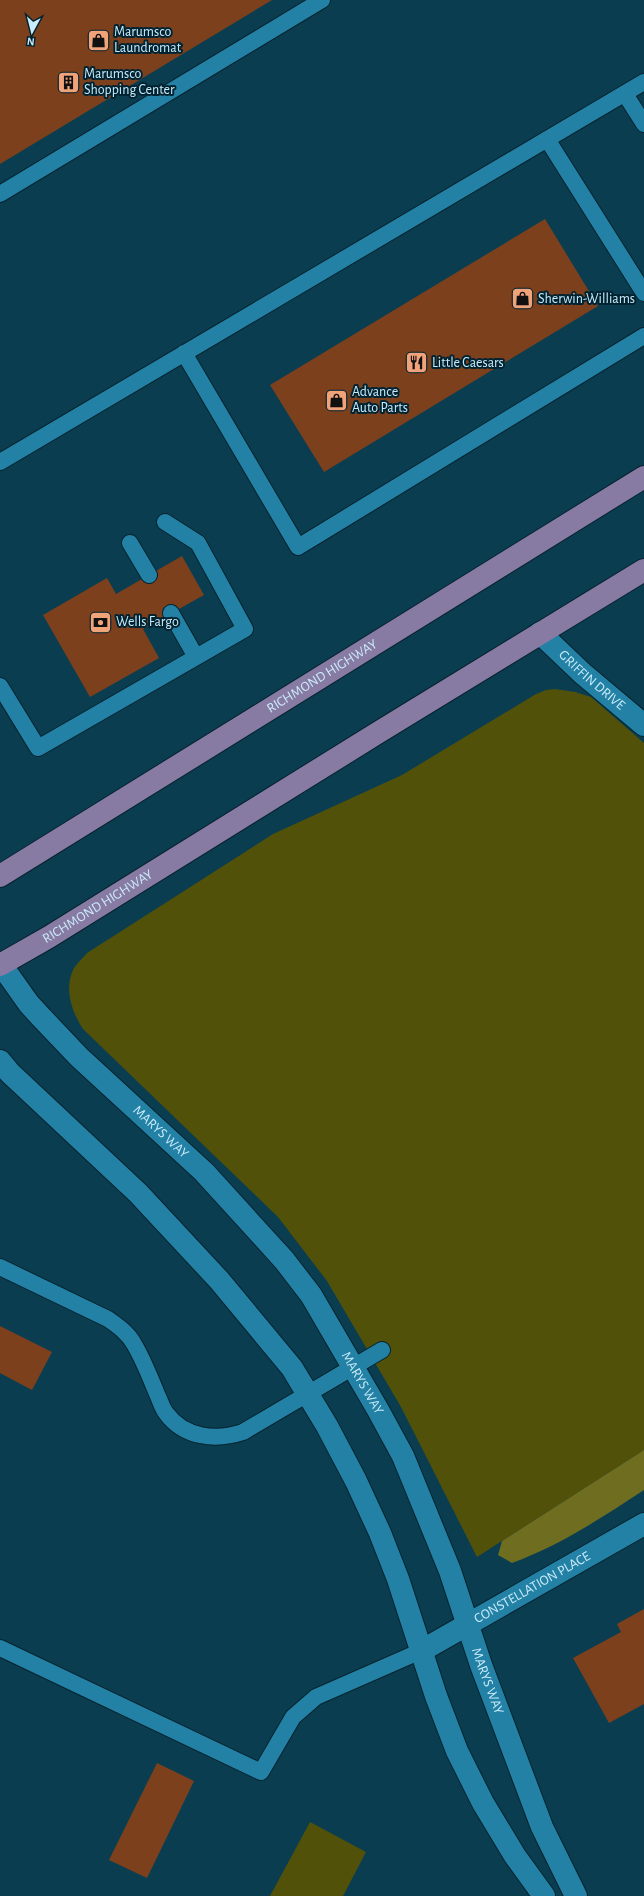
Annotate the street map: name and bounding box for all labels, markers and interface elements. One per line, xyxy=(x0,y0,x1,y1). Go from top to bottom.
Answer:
north arrow xyxy=(12,12,52,52)
place label: Marumsco Laundromat xyxy=(114,25,182,55)
shop icon: Marumsco Laundromat xyxy=(85,27,111,53)
text: N xyxy=(26,36,35,47)
place label: Marumsco Shopping Center xyxy=(84,67,175,97)
building icon: Marumsco Shopping Center xyxy=(55,69,81,95)
shop icon: Sherwin-Williams xyxy=(510,286,536,312)
place label: Sherwin-Williams xyxy=(538,292,635,306)
restaurant icon: Little Caesars xyxy=(403,350,429,376)
place label: Little Caesars xyxy=(432,356,504,370)
place label: Advance Auto Parts xyxy=(352,385,408,415)
shop icon: Advance Auto Parts xyxy=(323,387,349,413)
bank icon: Wells Fargo xyxy=(88,609,114,635)
place label: Wells Fargo xyxy=(116,615,179,629)
street label: RICHMOND HIGHWAY xyxy=(265,637,380,716)
street label: GRIFFIN DRIVE xyxy=(556,648,628,713)
street label: RICHMOND HIGHWAY xyxy=(40,867,156,946)
street label: MARYS WAY xyxy=(130,1103,192,1161)
street label: MARYS WAY xyxy=(339,1349,386,1417)
street label: CONSTELLATION PLACE xyxy=(472,1549,593,1626)
street label: MARYS WAY xyxy=(469,1646,506,1717)

